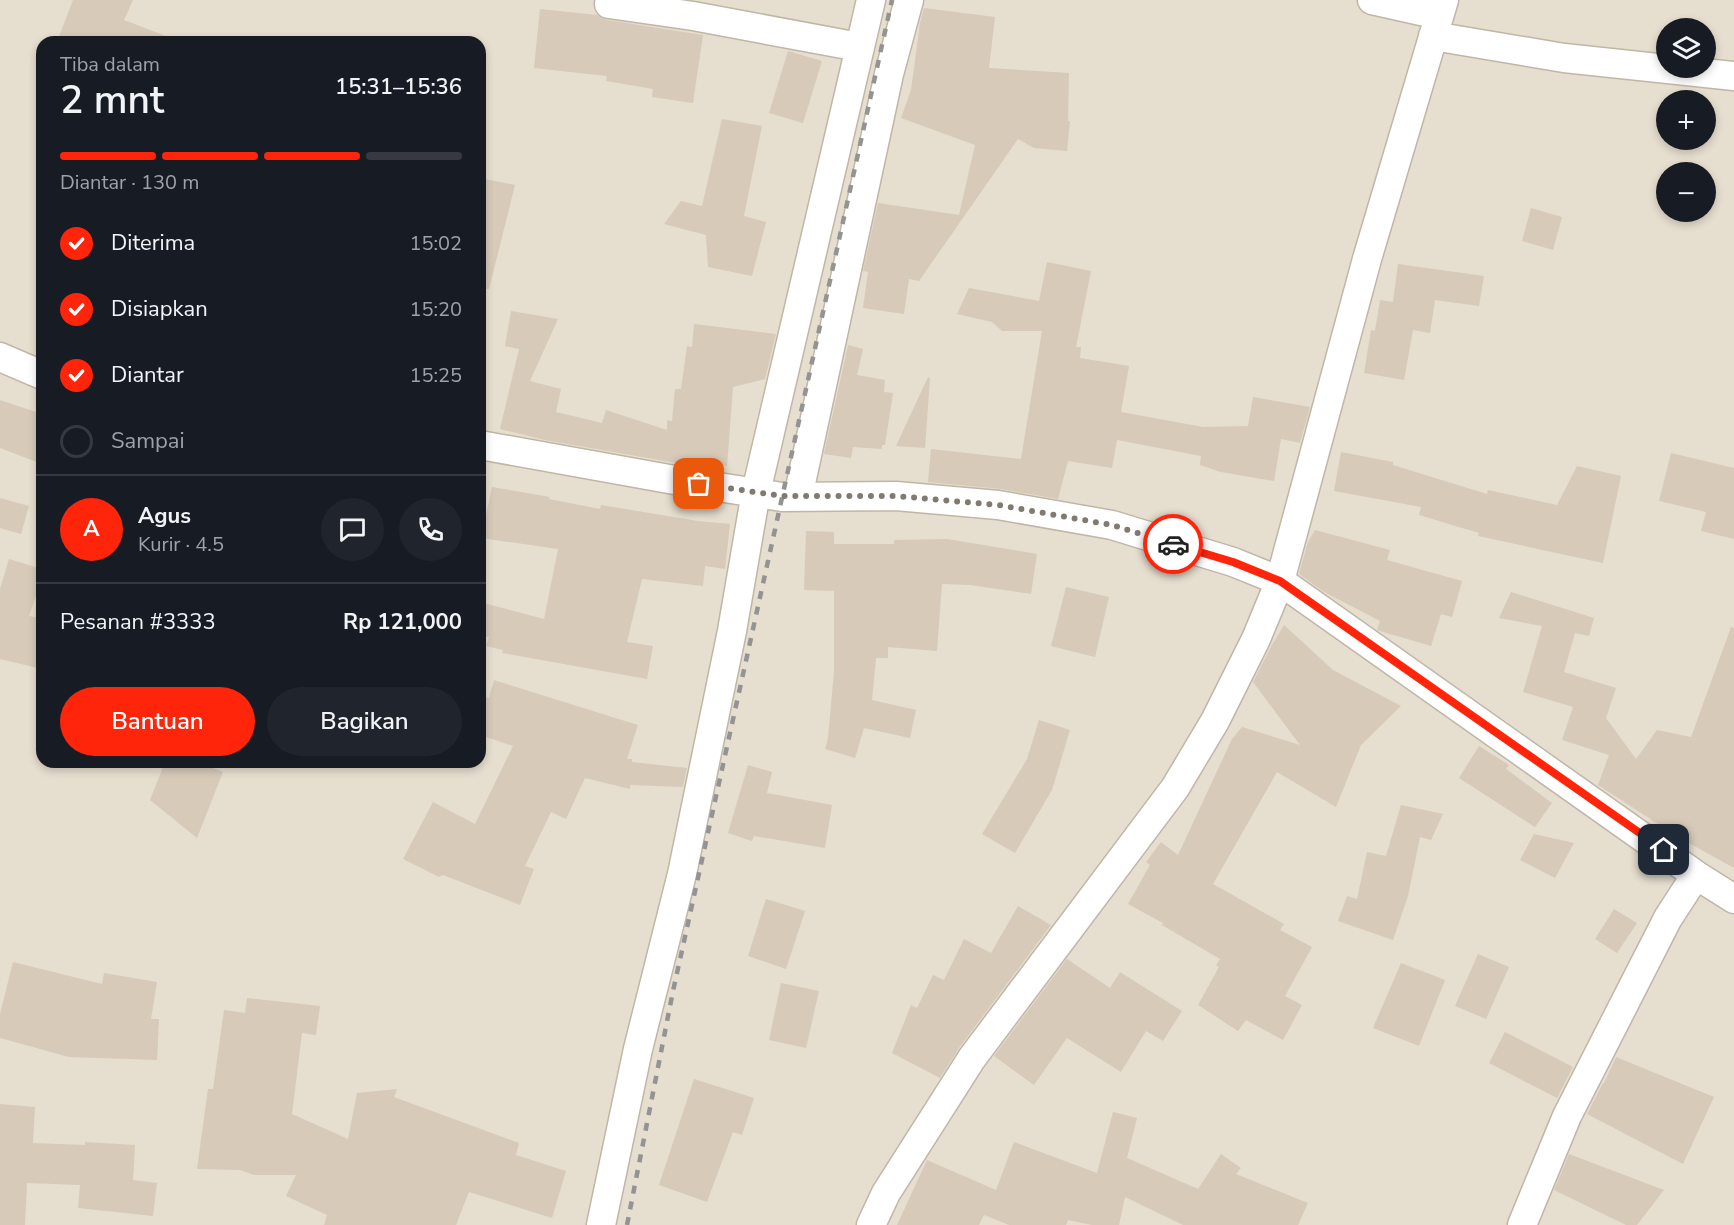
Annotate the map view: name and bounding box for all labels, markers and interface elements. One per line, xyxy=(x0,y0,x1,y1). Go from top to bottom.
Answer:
map controls xyxy=(1656,18,1716,222)
button: layers xyxy=(1656,18,1716,78)
text: Tiba dalam xyxy=(60,51,160,78)
text: 15:31–15:36 xyxy=(335,72,462,102)
text: 2 mnt xyxy=(60,74,164,127)
button: + xyxy=(1656,90,1716,150)
button: − xyxy=(1656,162,1716,222)
text: Diantar · 130 m xyxy=(60,169,199,196)
icon: check xyxy=(60,227,93,260)
text: Diterima xyxy=(111,228,195,258)
text: 15:02 xyxy=(409,230,462,257)
icon: check xyxy=(60,293,93,326)
text: Disiapkan xyxy=(111,294,208,324)
text: 15:20 xyxy=(409,296,462,323)
icon: check xyxy=(60,359,93,392)
text: Diantar xyxy=(111,360,184,390)
text: 15:25 xyxy=(409,362,462,389)
text: Sampai xyxy=(111,426,185,456)
pin xyxy=(673,458,724,509)
icon: bag xyxy=(682,467,715,500)
button: chat xyxy=(321,498,384,561)
button: phone xyxy=(399,498,462,561)
text: Agus xyxy=(138,501,191,531)
text: A xyxy=(83,514,100,544)
courier xyxy=(1143,514,1203,574)
icon: car xyxy=(1157,528,1190,561)
text: Kurir · 4.5 xyxy=(138,531,224,558)
text: Pesanan #3333 xyxy=(60,607,216,637)
text: Rp 121,000 xyxy=(343,607,462,637)
button: Bantuan xyxy=(60,687,255,756)
button: Bagikan xyxy=(267,687,462,756)
pin xyxy=(1638,824,1689,875)
icon: home xyxy=(1647,833,1680,866)

